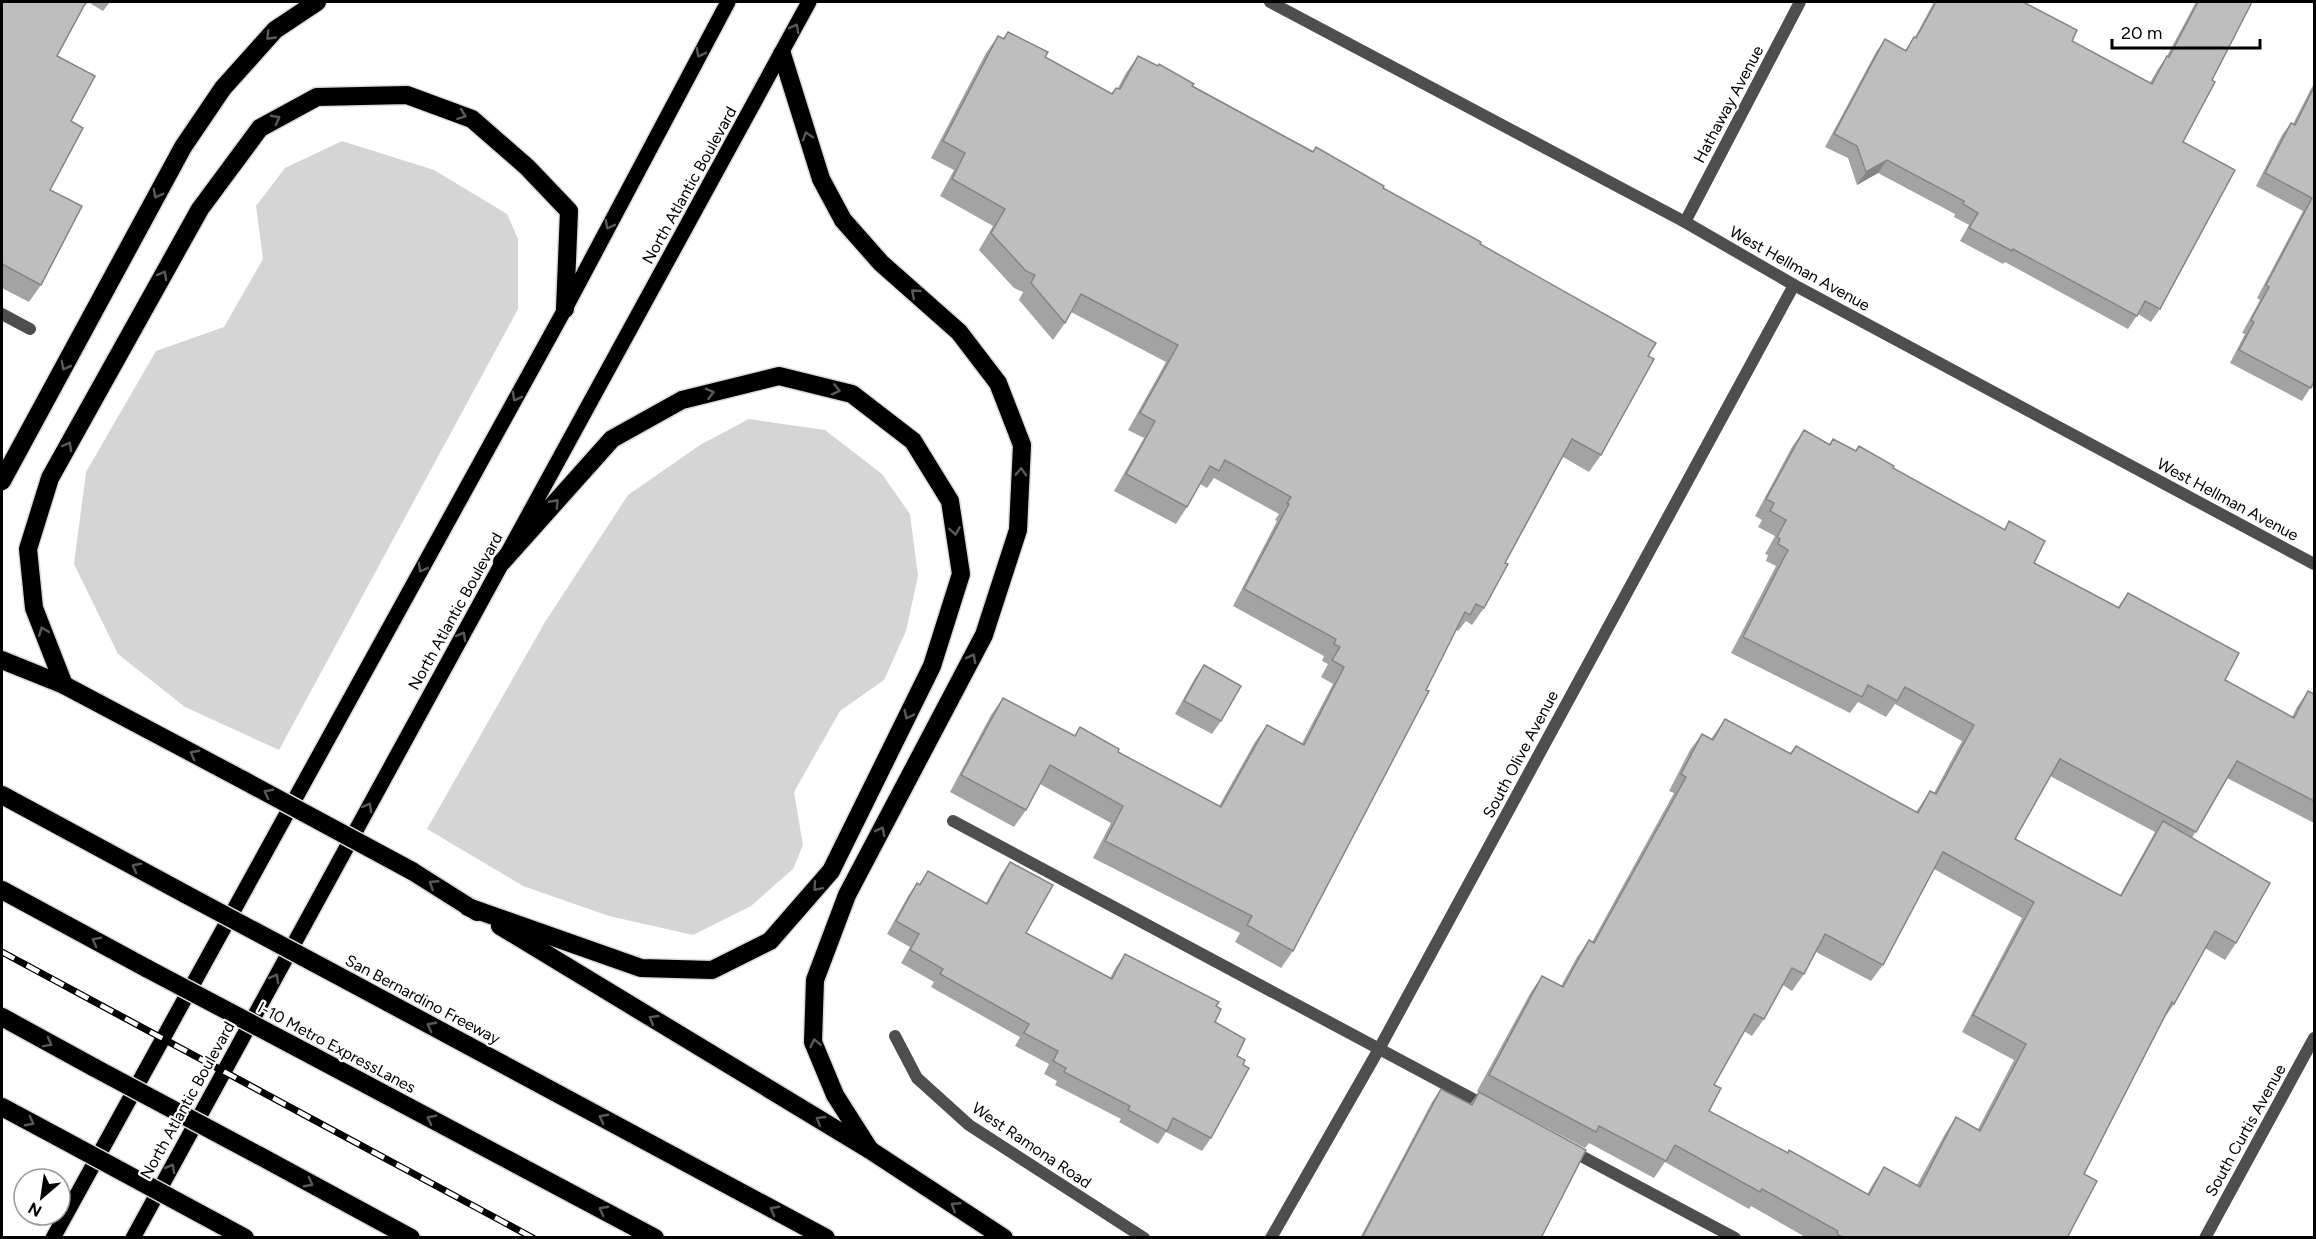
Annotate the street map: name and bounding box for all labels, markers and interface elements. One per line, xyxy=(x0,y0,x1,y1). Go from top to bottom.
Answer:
scale bar xyxy=(2112,12,2260,50)
text: 20 m xyxy=(2121,22,2162,44)
one-way arrow xyxy=(788,23,799,34)
one-way arrow xyxy=(266,30,277,40)
street label: Hathaway Avenue xyxy=(1690,42,1767,166)
one-way arrow xyxy=(696,47,708,58)
street label: North Atlantic Boulevard xyxy=(638,103,741,267)
one-way arrow xyxy=(457,108,467,121)
one-way arrow xyxy=(270,115,281,126)
one-way arrow xyxy=(802,131,815,142)
one-way arrow xyxy=(153,188,164,198)
one-way arrow xyxy=(605,219,616,230)
street label: West Hellman Avenue xyxy=(1726,222,1873,315)
one-way arrow xyxy=(156,271,167,281)
one-way arrow xyxy=(911,289,922,300)
one-way arrow xyxy=(61,360,72,370)
one-way arrow xyxy=(830,382,840,395)
one-way arrow xyxy=(705,387,715,400)
one-way arrow xyxy=(512,391,523,401)
one-way arrow xyxy=(61,441,72,452)
street label: West Hellman Avenue xyxy=(2154,454,2302,545)
one-way arrow xyxy=(1014,467,1027,476)
one-way arrow xyxy=(548,499,559,510)
one-way arrow xyxy=(948,526,960,536)
street label: North Atlantic Boulevard xyxy=(404,529,507,693)
one-way arrow xyxy=(418,561,429,572)
one-way arrow xyxy=(38,626,50,637)
one-way arrow xyxy=(455,632,466,642)
one-way arrow xyxy=(965,654,976,664)
street label: South Olive Avenue xyxy=(1479,687,1562,821)
one-way arrow xyxy=(903,709,915,720)
one-way arrow xyxy=(189,750,200,761)
one-way arrow xyxy=(263,789,274,800)
one-way arrow xyxy=(361,803,372,813)
one-way arrow xyxy=(874,826,885,837)
one-way arrow xyxy=(131,863,142,874)
one-way arrow xyxy=(429,880,439,892)
one-way arrow xyxy=(813,880,824,891)
one-way arrow xyxy=(92,937,103,948)
street label: San Bernardino Freeway xyxy=(342,951,504,1049)
one-way arrow xyxy=(268,974,279,984)
street label: I-10 Metro ExpressLanes xyxy=(255,998,419,1097)
one-way arrow xyxy=(649,1014,659,1026)
street label: North Atlantic Boulevard xyxy=(136,1018,239,1182)
one-way arrow xyxy=(426,1021,437,1033)
one-way arrow xyxy=(42,1036,52,1047)
one-way arrow xyxy=(809,1038,822,1048)
street label: South Curtis Avenue xyxy=(2201,1061,2290,1200)
street label: West Ramona Road xyxy=(968,1098,1095,1192)
one-way arrow xyxy=(598,1114,609,1125)
one-way arrow xyxy=(24,1115,34,1126)
one-way arrow xyxy=(426,1115,437,1126)
one-way arrow xyxy=(816,1116,826,1127)
one-way arrow xyxy=(164,1164,175,1174)
north arrow xyxy=(12,1167,72,1227)
one-way arrow xyxy=(303,1176,314,1187)
text: N xyxy=(25,1198,45,1221)
one-way arrow xyxy=(951,1201,961,1213)
one-way arrow xyxy=(599,1206,609,1217)
one-way arrow xyxy=(770,1206,781,1217)

